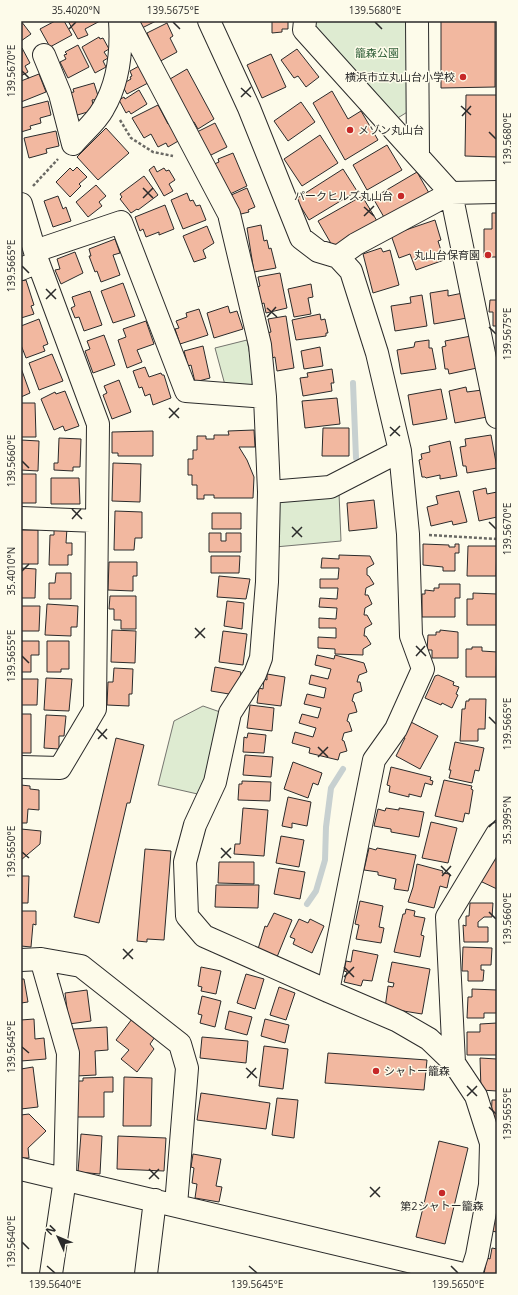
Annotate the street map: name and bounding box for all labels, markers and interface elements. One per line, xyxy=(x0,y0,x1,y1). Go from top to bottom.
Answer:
text: 35.4020°N xyxy=(52,3,100,17)
text: 139.5675°E xyxy=(147,3,199,17)
text: 139.5680°E xyxy=(349,3,401,17)
text: 139.5670°E xyxy=(4,45,18,97)
park label: 籠森公園 xyxy=(355,45,399,60)
place label: 横浜市立丸山台小学校 xyxy=(345,69,455,84)
marker: 横浜市立丸山台小学校 xyxy=(458,72,468,82)
text: 139.5680°E xyxy=(500,113,514,165)
place label: メゾン丸山台 xyxy=(358,122,424,137)
marker: メゾン丸山台 xyxy=(345,125,355,135)
place label: パークヒルズ丸山台 xyxy=(294,188,393,203)
marker: パークヒルズ丸山台 xyxy=(396,191,406,201)
text: 139.5665°E xyxy=(4,240,18,292)
place label: 丸山台保育園 xyxy=(414,247,480,262)
marker: 丸山台保育園 xyxy=(483,250,493,260)
text: 139.5675°E xyxy=(500,308,514,360)
text: 139.5660°E xyxy=(4,435,18,487)
text: 139.5670°E xyxy=(500,503,514,555)
text: 35.4010°N xyxy=(4,547,18,595)
text: 139.5655°E xyxy=(4,630,18,682)
text: 139.5665°E xyxy=(500,698,514,750)
text: 35.3995°N xyxy=(500,796,514,844)
text: 139.5650°E xyxy=(4,826,18,878)
text: 139.5660°E xyxy=(500,893,514,945)
text: 139.5645°E xyxy=(4,1021,18,1073)
place label: シャトー籠森 xyxy=(384,1063,450,1078)
marker: シャトー籠森 xyxy=(371,1066,381,1076)
text: 139.5655°E xyxy=(500,1088,514,1140)
marker: 第2シャトー籠森 xyxy=(437,1188,447,1198)
place label: 第2シャトー籠森 xyxy=(400,1198,484,1213)
text: 139.5640°E xyxy=(4,1216,18,1268)
north arrow xyxy=(38,1217,78,1257)
text: N xyxy=(42,1221,59,1238)
text: 139.5640°E xyxy=(29,1277,81,1291)
text: 139.5645°E xyxy=(231,1277,283,1291)
text: 139.5650°E xyxy=(432,1277,484,1291)

